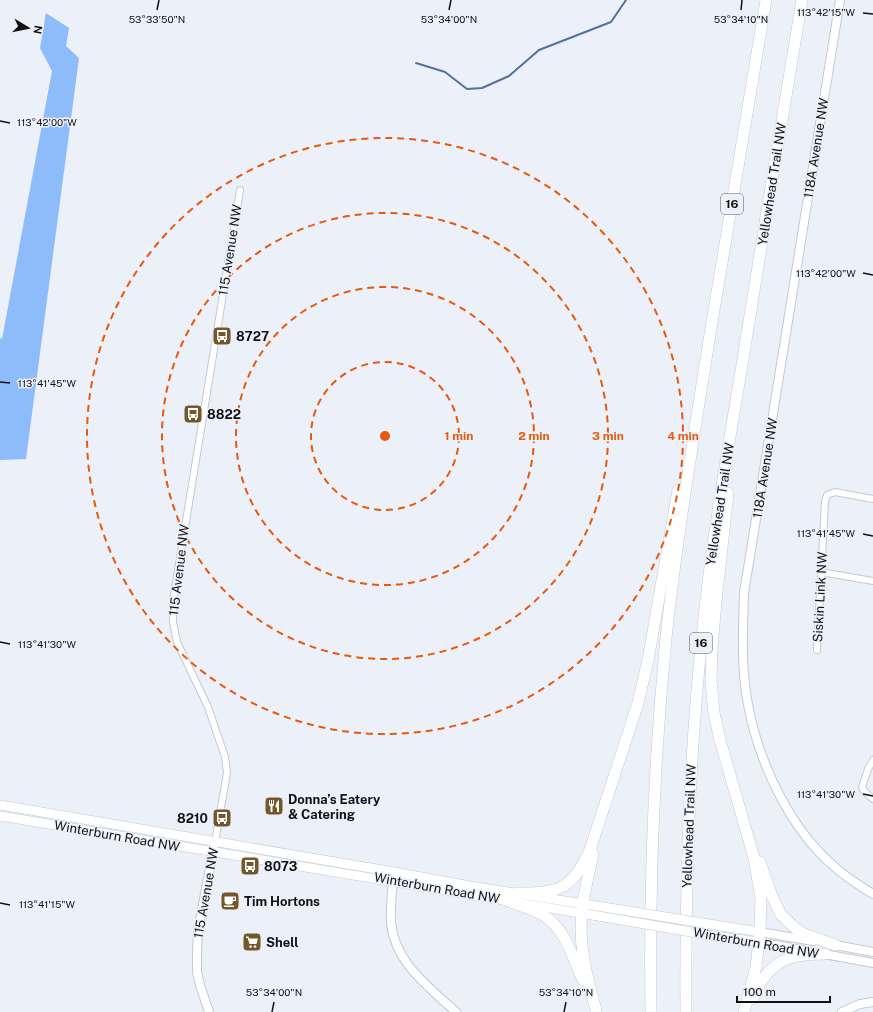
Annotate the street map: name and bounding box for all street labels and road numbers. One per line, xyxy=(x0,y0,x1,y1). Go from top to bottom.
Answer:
street label: 118A Avenue NW xyxy=(801,96,831,199)
street label: Yellowhead Trail NW xyxy=(755,121,789,246)
road number: 16 xyxy=(721,194,743,214)
street label: 115 Avenue NW xyxy=(215,203,245,297)
street label: 118A Avenue NW xyxy=(750,416,780,519)
street label: Yellowhead Trail NW xyxy=(703,441,737,566)
street label: 115 Avenue NW xyxy=(166,523,192,617)
street label: Siskin Link NW xyxy=(810,551,830,643)
road number: 16 xyxy=(690,633,712,653)
street label: Yellowhead Trail NW xyxy=(679,763,699,888)
street label: Winterburn Road NW xyxy=(53,818,182,855)
street label: 115 Avenue NW xyxy=(191,846,221,940)
street label: Winterburn Road NW xyxy=(373,870,502,907)
street label: Winterburn Road NW xyxy=(692,925,821,962)

